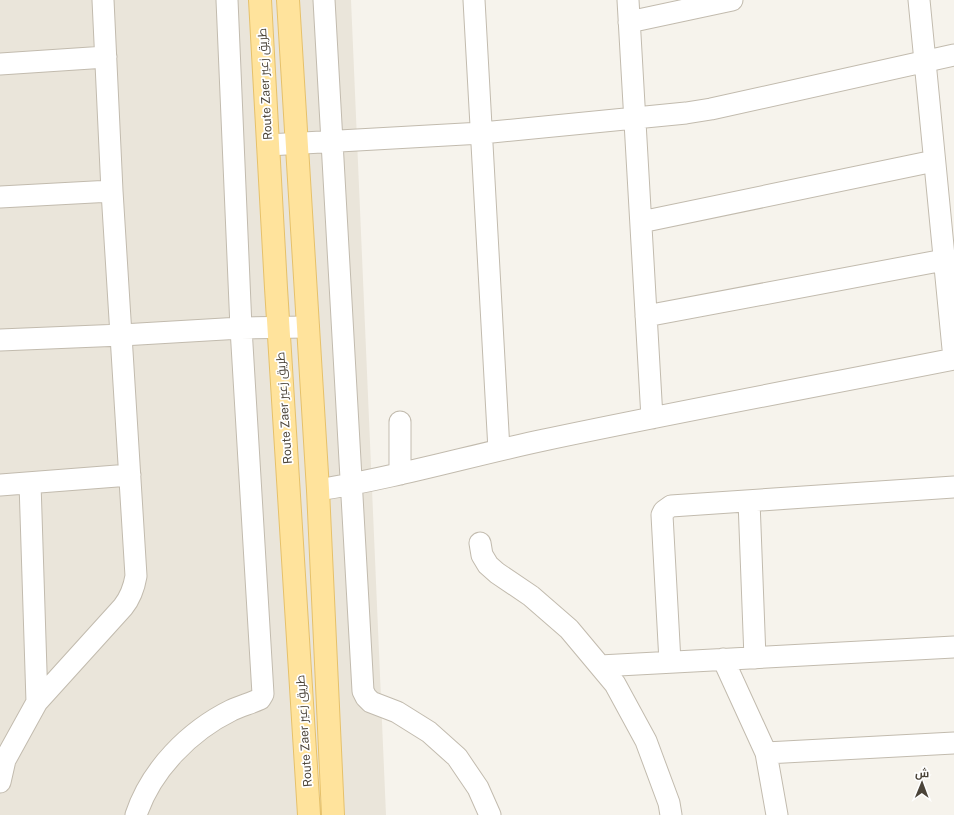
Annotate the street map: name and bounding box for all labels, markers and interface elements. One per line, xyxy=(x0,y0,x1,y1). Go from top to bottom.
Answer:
street label: Route Zaer طريق زعير xyxy=(255,27,275,140)
street label: Route Zaer طريق زعير xyxy=(273,351,295,464)
street label: Route Zaer طريق زعير xyxy=(293,674,315,787)
north arrow xyxy=(902,763,942,803)
text: ش xyxy=(915,767,929,780)

